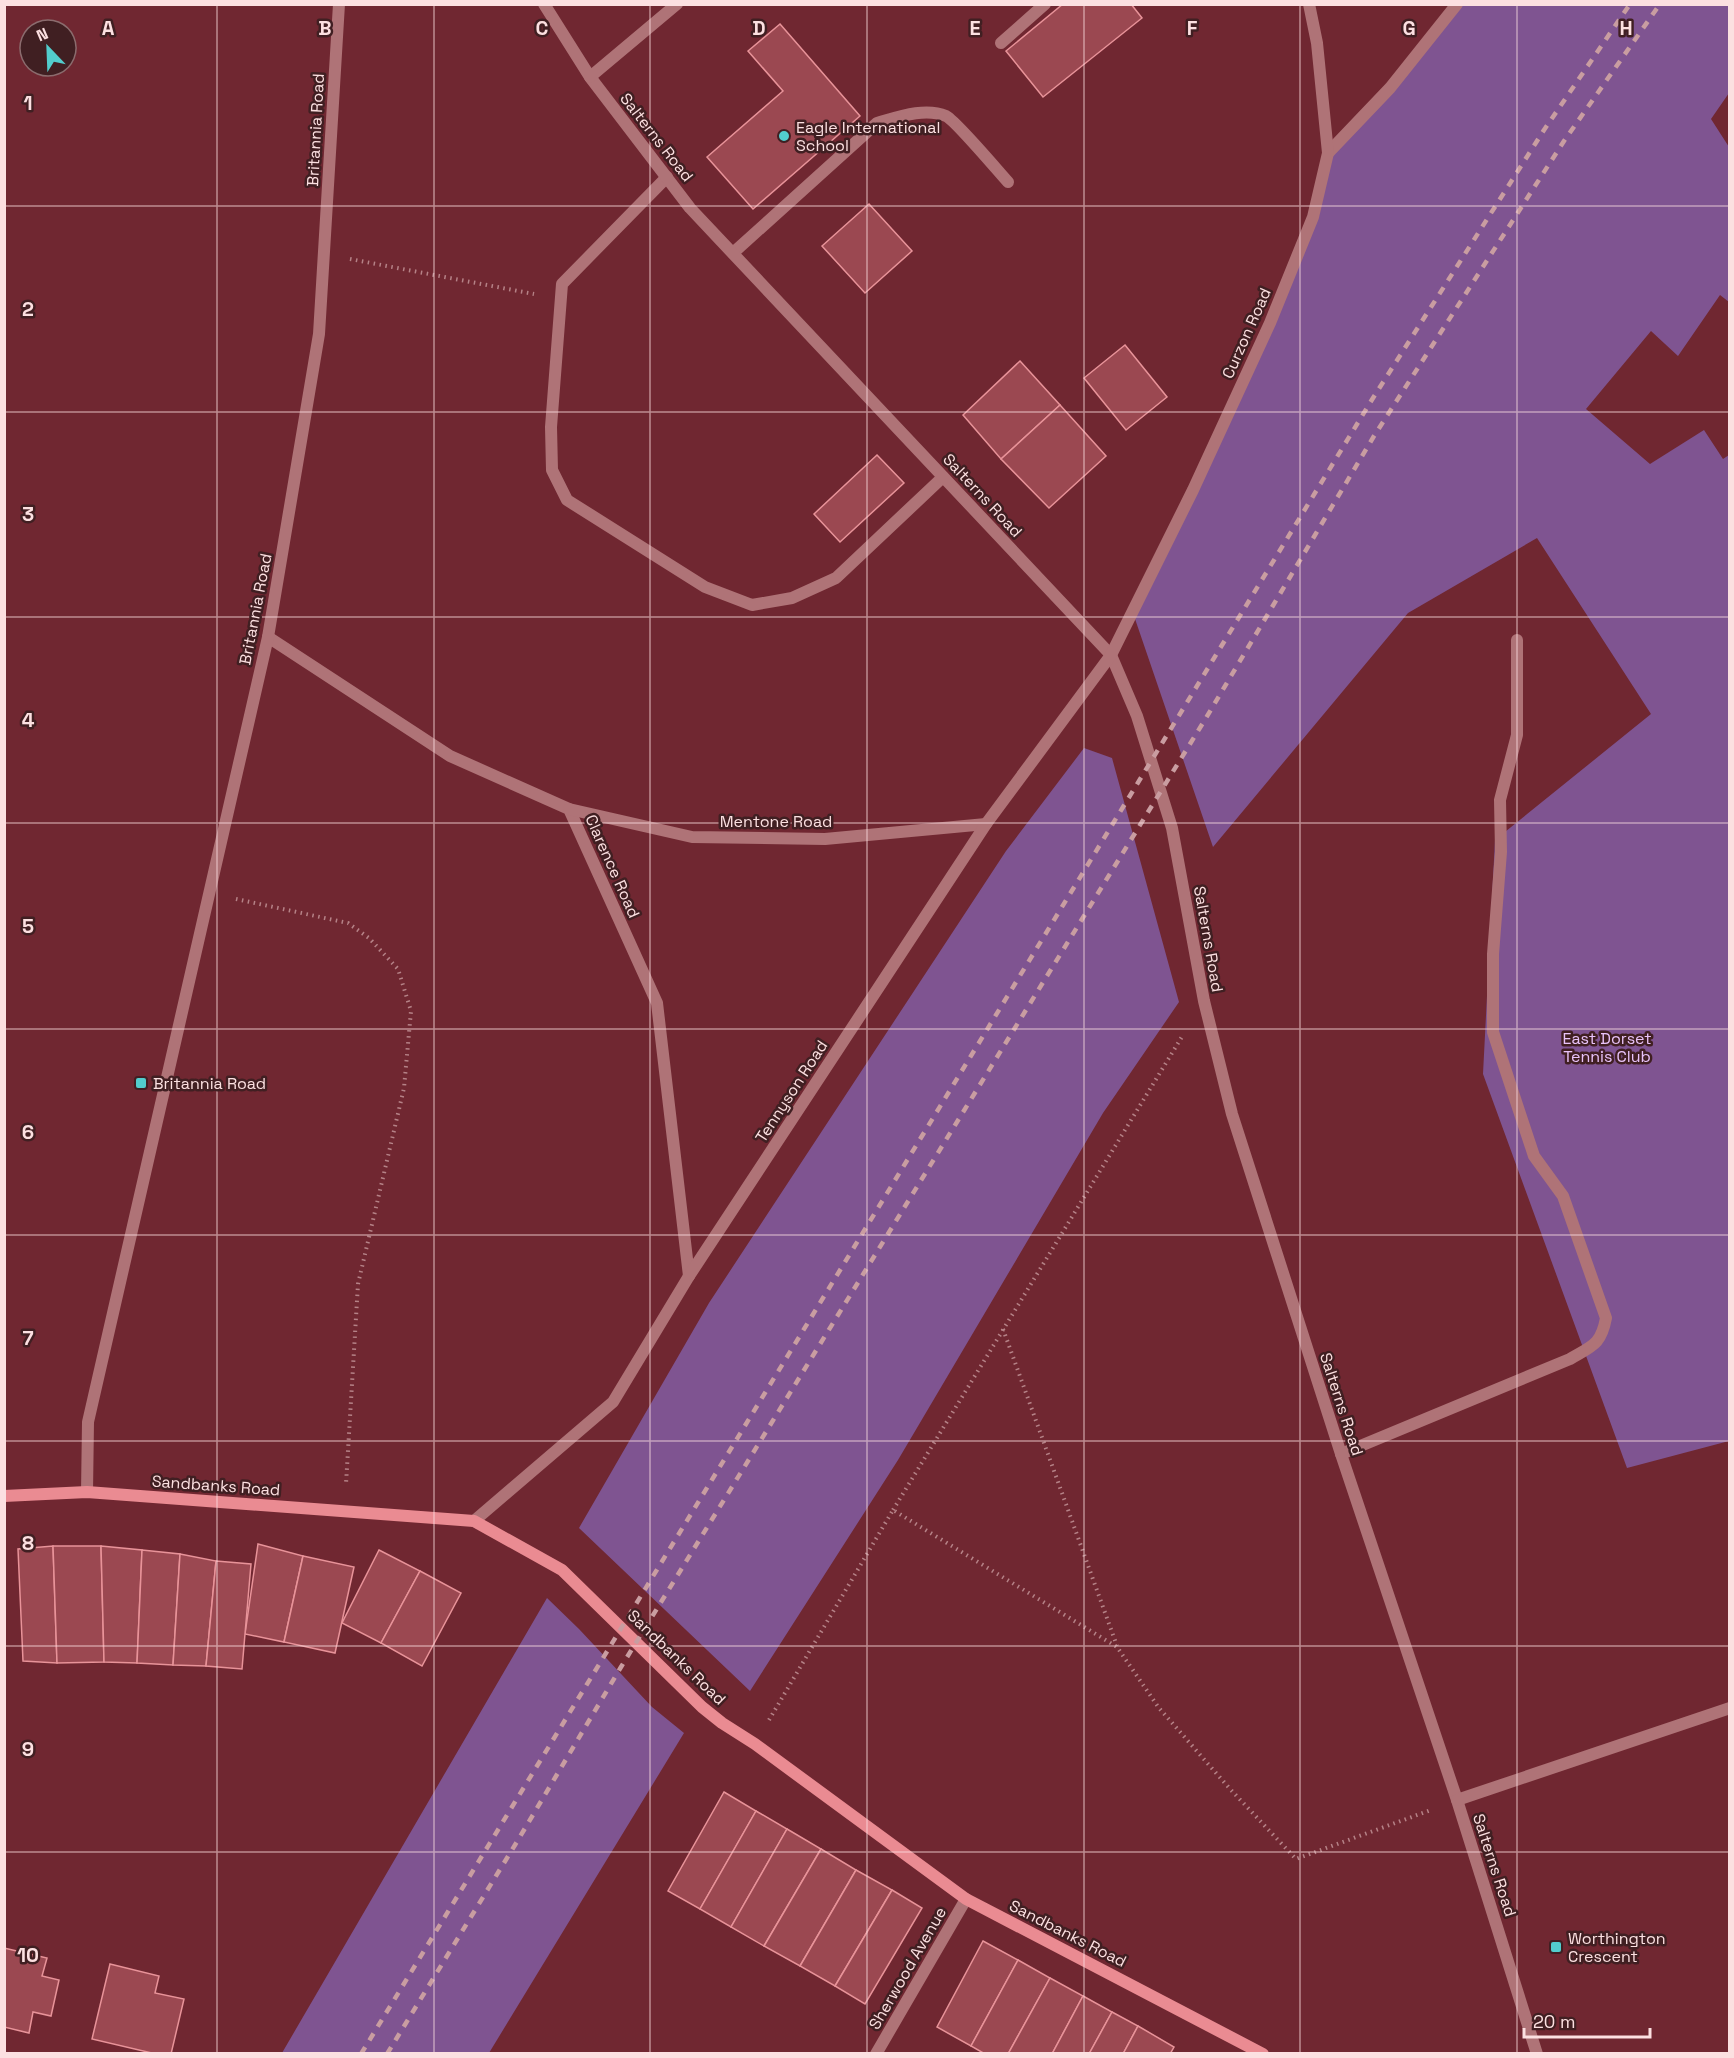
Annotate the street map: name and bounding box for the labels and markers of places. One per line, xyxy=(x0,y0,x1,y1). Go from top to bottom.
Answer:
place label: Eagle International School xyxy=(796,117,940,156)
marker: Eagle International School xyxy=(777,129,791,143)
place label: Britannia Road xyxy=(153,1073,266,1094)
marker: Britannia Road xyxy=(134,1076,148,1090)
place label: Worthington Crescent xyxy=(1568,1928,1666,1967)
marker: Worthington Crescent xyxy=(1549,1940,1563,1954)

